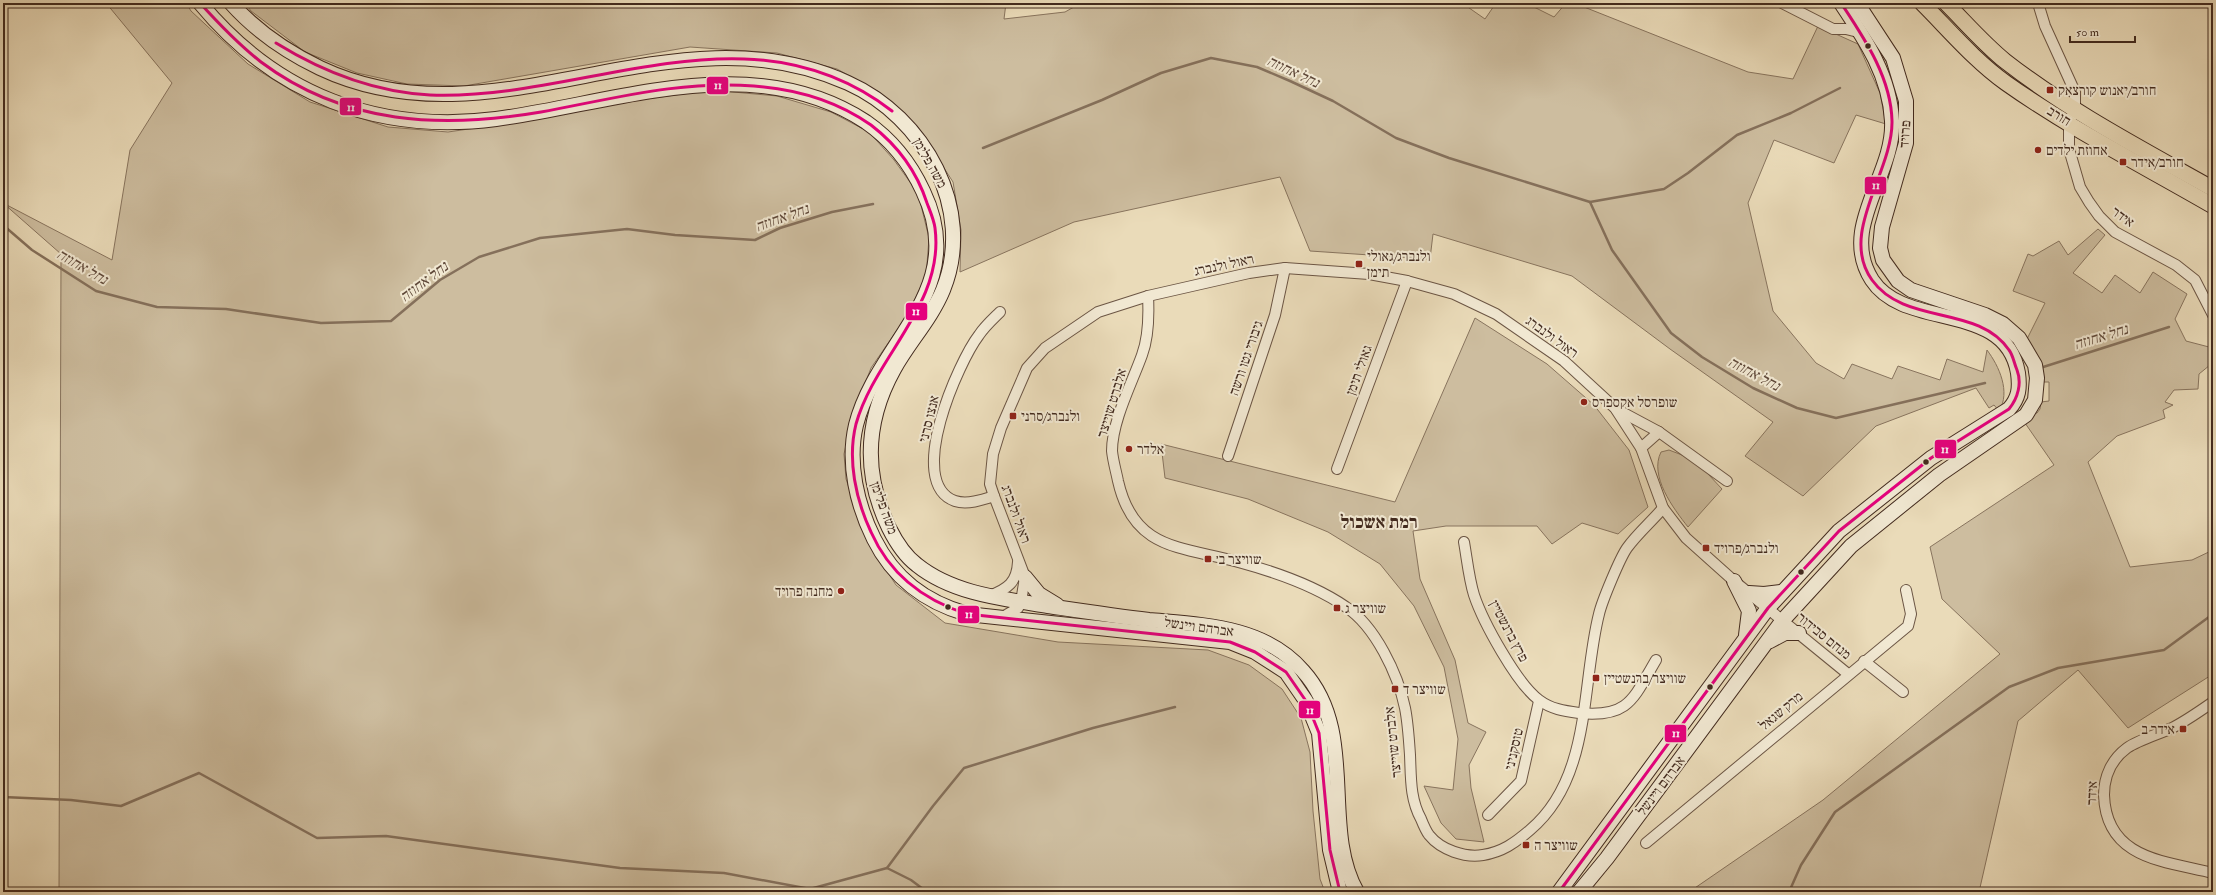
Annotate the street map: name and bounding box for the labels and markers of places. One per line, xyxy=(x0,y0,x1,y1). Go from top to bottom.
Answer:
unlabelled marker xyxy=(1863,41,1873,51)
place label: חורב/יאנוש קורצאק xyxy=(2058,82,2156,99)
marker: חורב/יאנוש קורצאק xyxy=(2045,85,2055,95)
place label: אחוזת ילדים xyxy=(2046,142,2108,159)
marker: אחוזת ילדים xyxy=(2033,145,2043,155)
place label: חורב/אידר xyxy=(2131,154,2184,171)
marker: חורב/אידר xyxy=(2118,157,2128,167)
place label: ולנברג/גאולי תימן xyxy=(1367,248,1431,281)
marker: ולנברג/גאולי תימן xyxy=(1354,259,1364,269)
place label: שופרסל אקספרס xyxy=(1592,394,1678,411)
marker: שופרסל אקספרס xyxy=(1579,397,1589,407)
place label: ולנברג/סרני xyxy=(1021,408,1080,425)
marker: ולנברג/סרני xyxy=(1008,411,1018,421)
place label: אלדר xyxy=(1137,441,1164,458)
marker: אלדר xyxy=(1124,444,1134,454)
unlabelled marker xyxy=(1921,457,1931,467)
place label: ולנברג/פרויד xyxy=(1714,540,1779,557)
marker: ולנברג/פרויד xyxy=(1701,543,1711,553)
place label: שוויצר ב׳ xyxy=(1216,551,1262,568)
marker: שוויצר ב׳ xyxy=(1203,554,1213,564)
unlabelled marker xyxy=(1796,567,1806,577)
place label: מחנה פרויד xyxy=(775,583,833,600)
marker: מחנה פרויד xyxy=(836,586,846,596)
place label: שוויצר ג xyxy=(1345,600,1387,617)
unlabelled marker xyxy=(943,602,953,612)
marker: שוויצר ג xyxy=(1332,603,1342,613)
place label: שוויצר/ברנשטיין xyxy=(1604,670,1686,687)
marker: שוויצר/ברנשטיין xyxy=(1591,673,1601,683)
place label: שוויצר ד xyxy=(1403,681,1446,698)
unlabelled marker xyxy=(1705,682,1715,692)
marker: שוויצר ד xyxy=(1390,684,1400,694)
place label: אידר ב xyxy=(2141,721,2175,738)
marker: אידר ב xyxy=(2178,724,2188,734)
place label: שוויצר ה xyxy=(1534,837,1578,854)
marker: שוויצר ה xyxy=(1521,840,1531,850)

